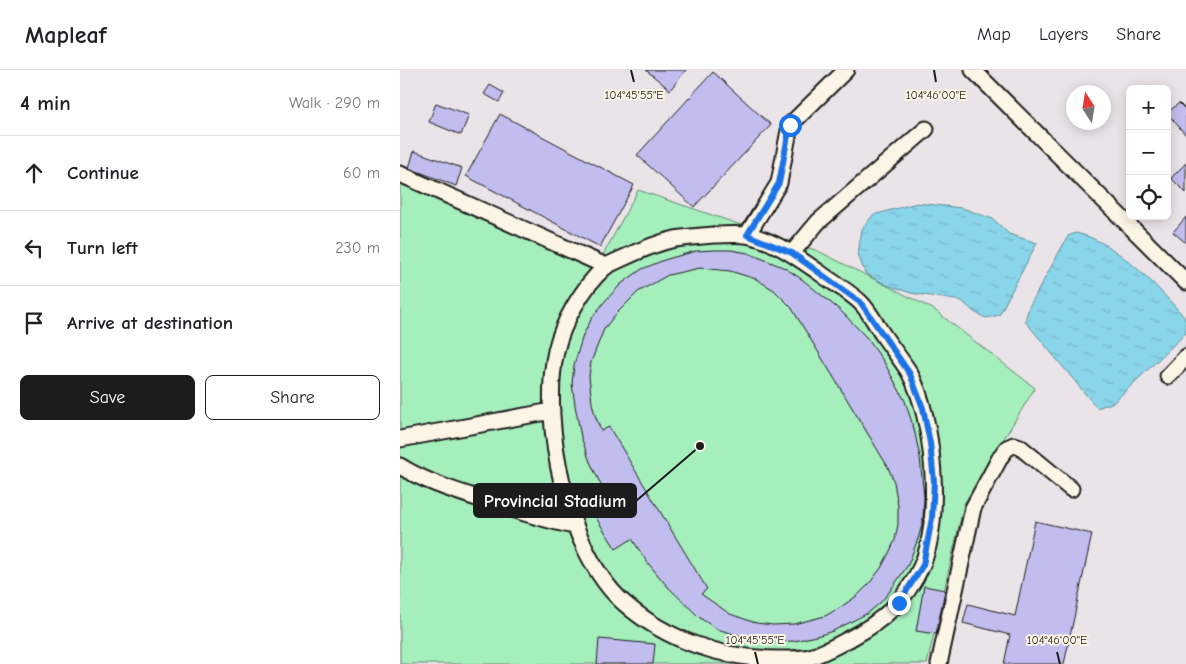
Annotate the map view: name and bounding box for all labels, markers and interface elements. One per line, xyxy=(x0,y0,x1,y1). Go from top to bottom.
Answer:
text: Mapleaf xyxy=(25,21,106,49)
text: Map xyxy=(977,24,1011,45)
text: Layers xyxy=(1039,24,1088,45)
text: Share xyxy=(1116,24,1161,45)
north arrow xyxy=(1066,85,1111,130)
map controls xyxy=(1126,85,1171,220)
button: + xyxy=(1126,85,1171,130)
text: 104°45'55"E xyxy=(604,88,664,102)
text: 104°46'00"E xyxy=(906,88,966,102)
text: 4 min xyxy=(20,91,71,115)
text: Walk · 290 m xyxy=(289,94,380,112)
route start xyxy=(779,114,802,137)
button: − xyxy=(1126,130,1171,175)
icon: ahead xyxy=(20,159,48,187)
text: Continue xyxy=(67,162,139,184)
text: 60 m xyxy=(343,164,380,182)
button: locate xyxy=(1126,175,1171,220)
icon: left xyxy=(20,234,48,262)
text: Turn left xyxy=(67,237,138,259)
text: 230 m xyxy=(335,239,380,257)
icon: arrive xyxy=(20,309,48,337)
text: Arrive at destination xyxy=(67,312,233,334)
button: Save xyxy=(20,375,195,420)
button: Share xyxy=(205,375,380,420)
callout: Provincial Stadium xyxy=(474,484,636,517)
text: Provincial Stadium xyxy=(484,491,626,512)
route end xyxy=(888,592,911,615)
text: 104°45'55"E xyxy=(725,633,785,647)
text: 104°46'00"E xyxy=(1027,633,1087,647)

